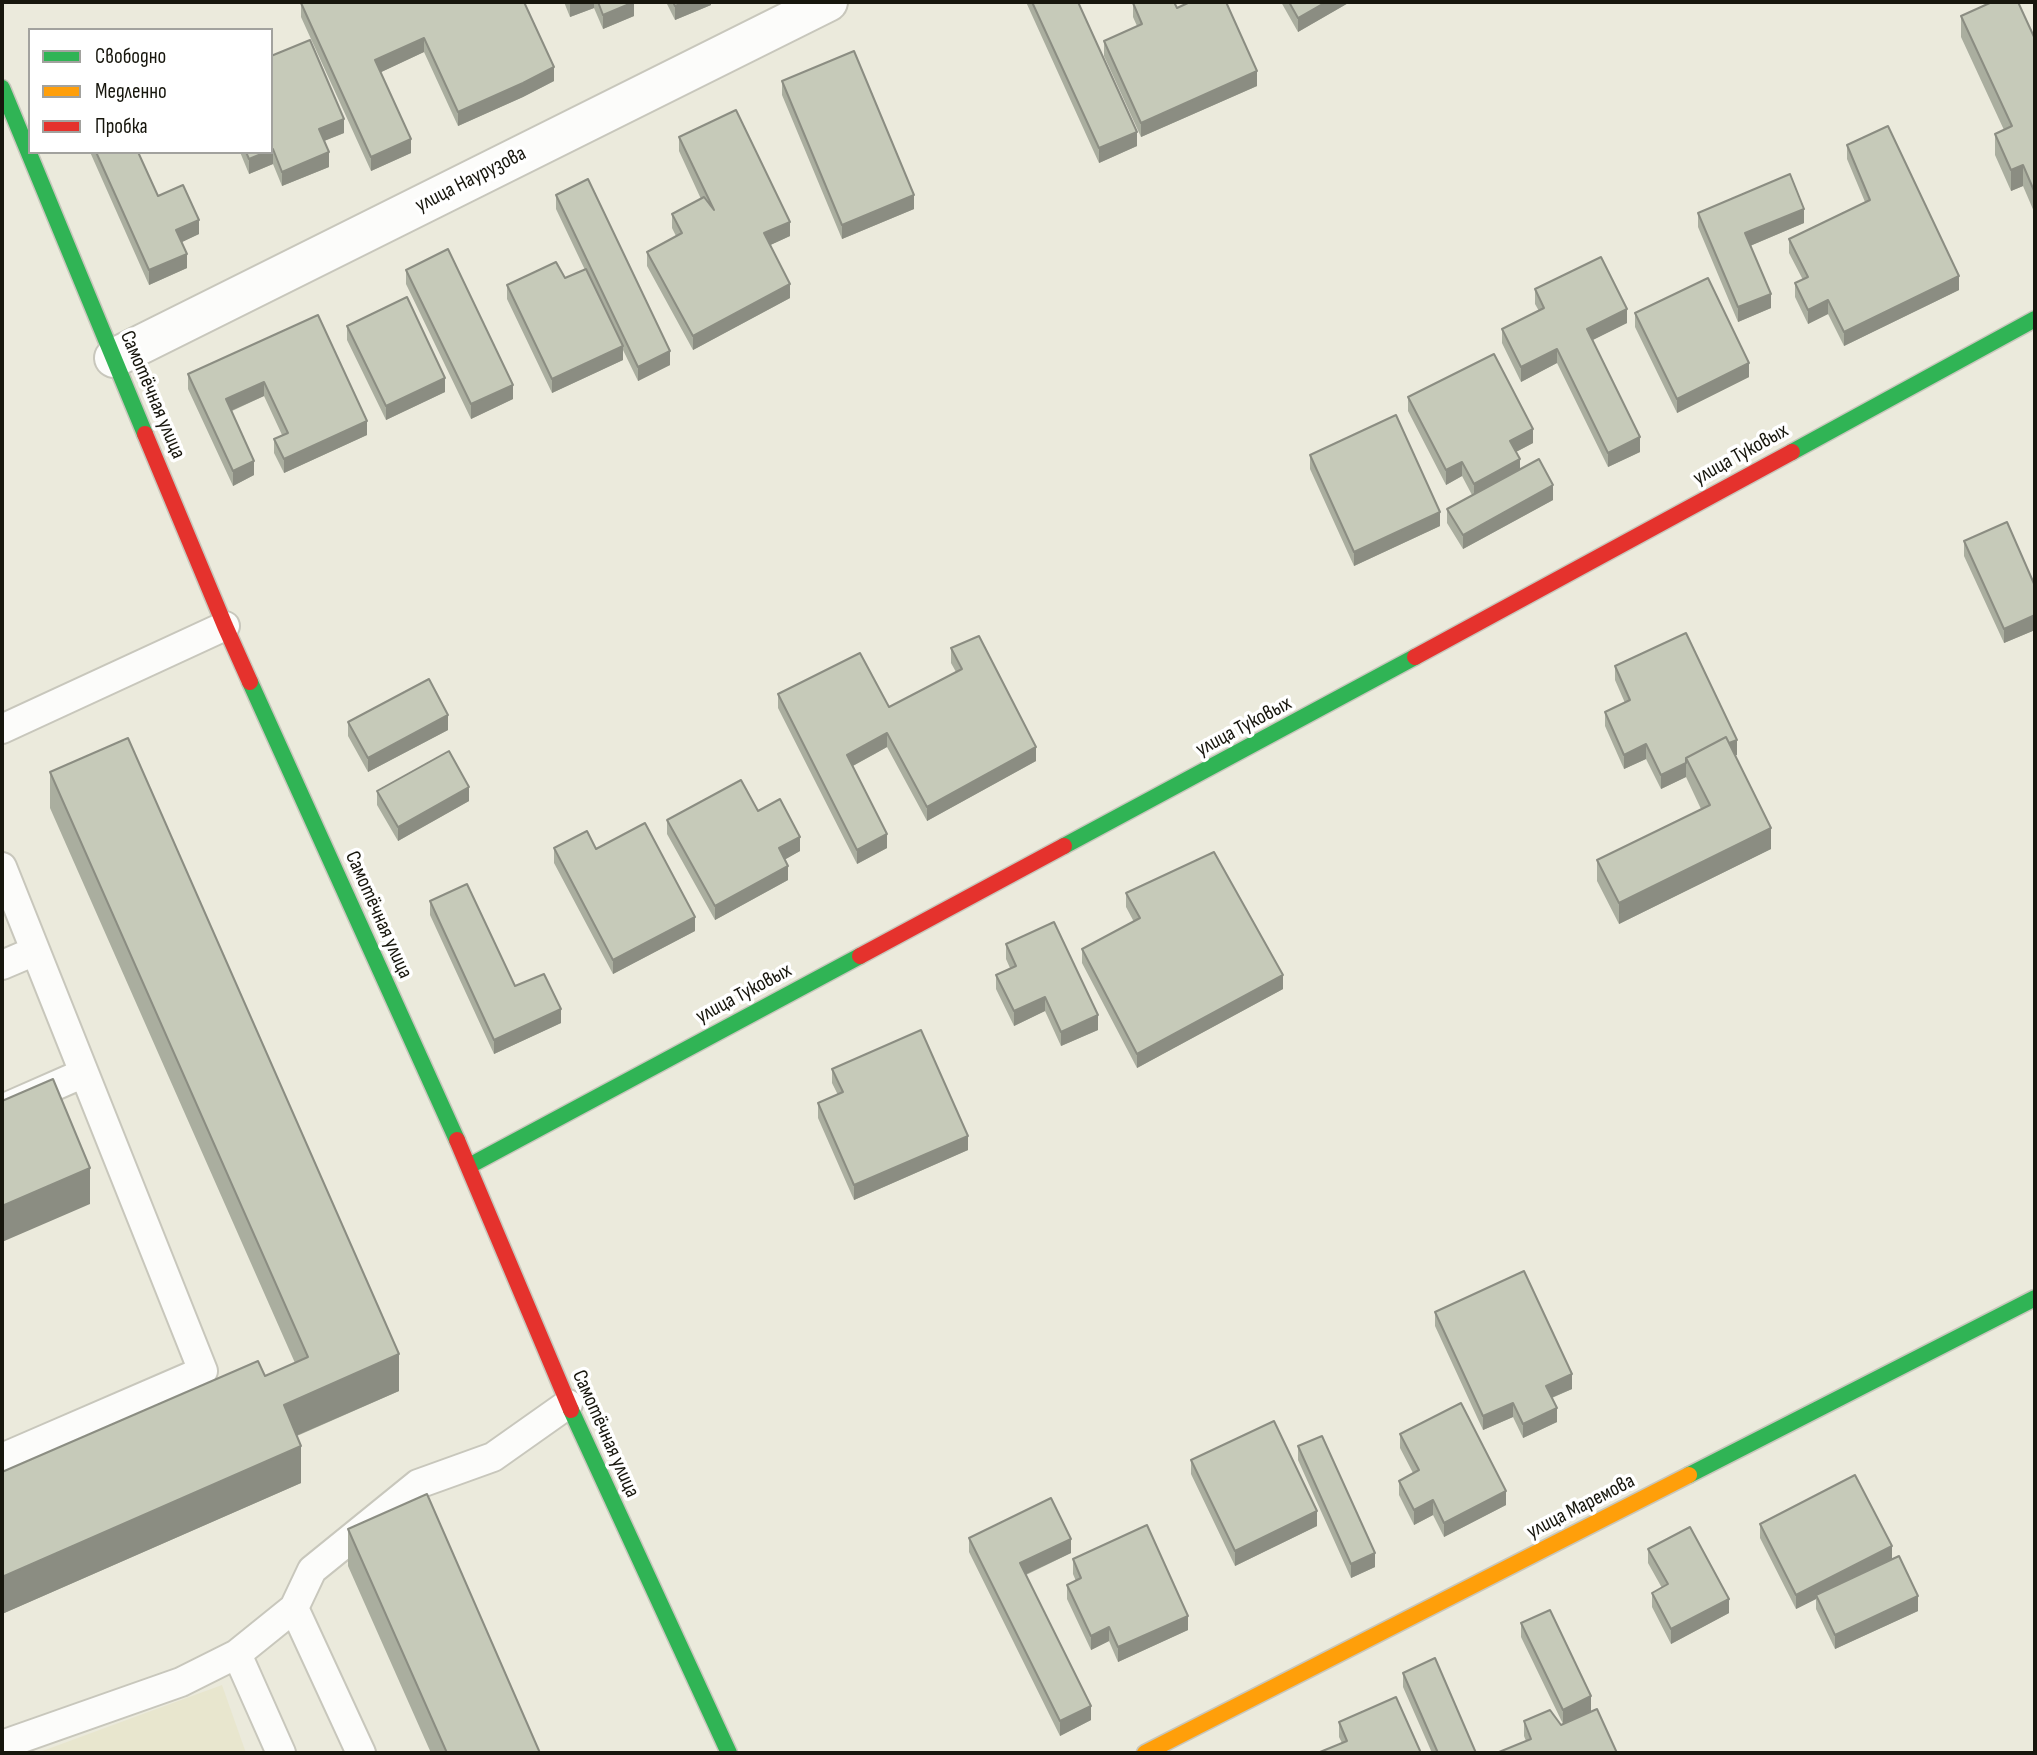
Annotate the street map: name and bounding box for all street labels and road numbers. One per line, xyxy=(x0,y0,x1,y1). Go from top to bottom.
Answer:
street label: улица Наурузова xyxy=(411,141,531,219)
street label: Самотёчная улица xyxy=(114,327,190,463)
street label: улица Туковых xyxy=(1689,419,1793,491)
street label: улица Туковых xyxy=(1192,691,1296,763)
street label: Самотёчная улица xyxy=(339,847,417,983)
street label: улица Туковых xyxy=(692,958,796,1030)
street label: Самотёчная улица xyxy=(566,1366,644,1502)
street label: улица Маремова xyxy=(1523,1469,1639,1545)

